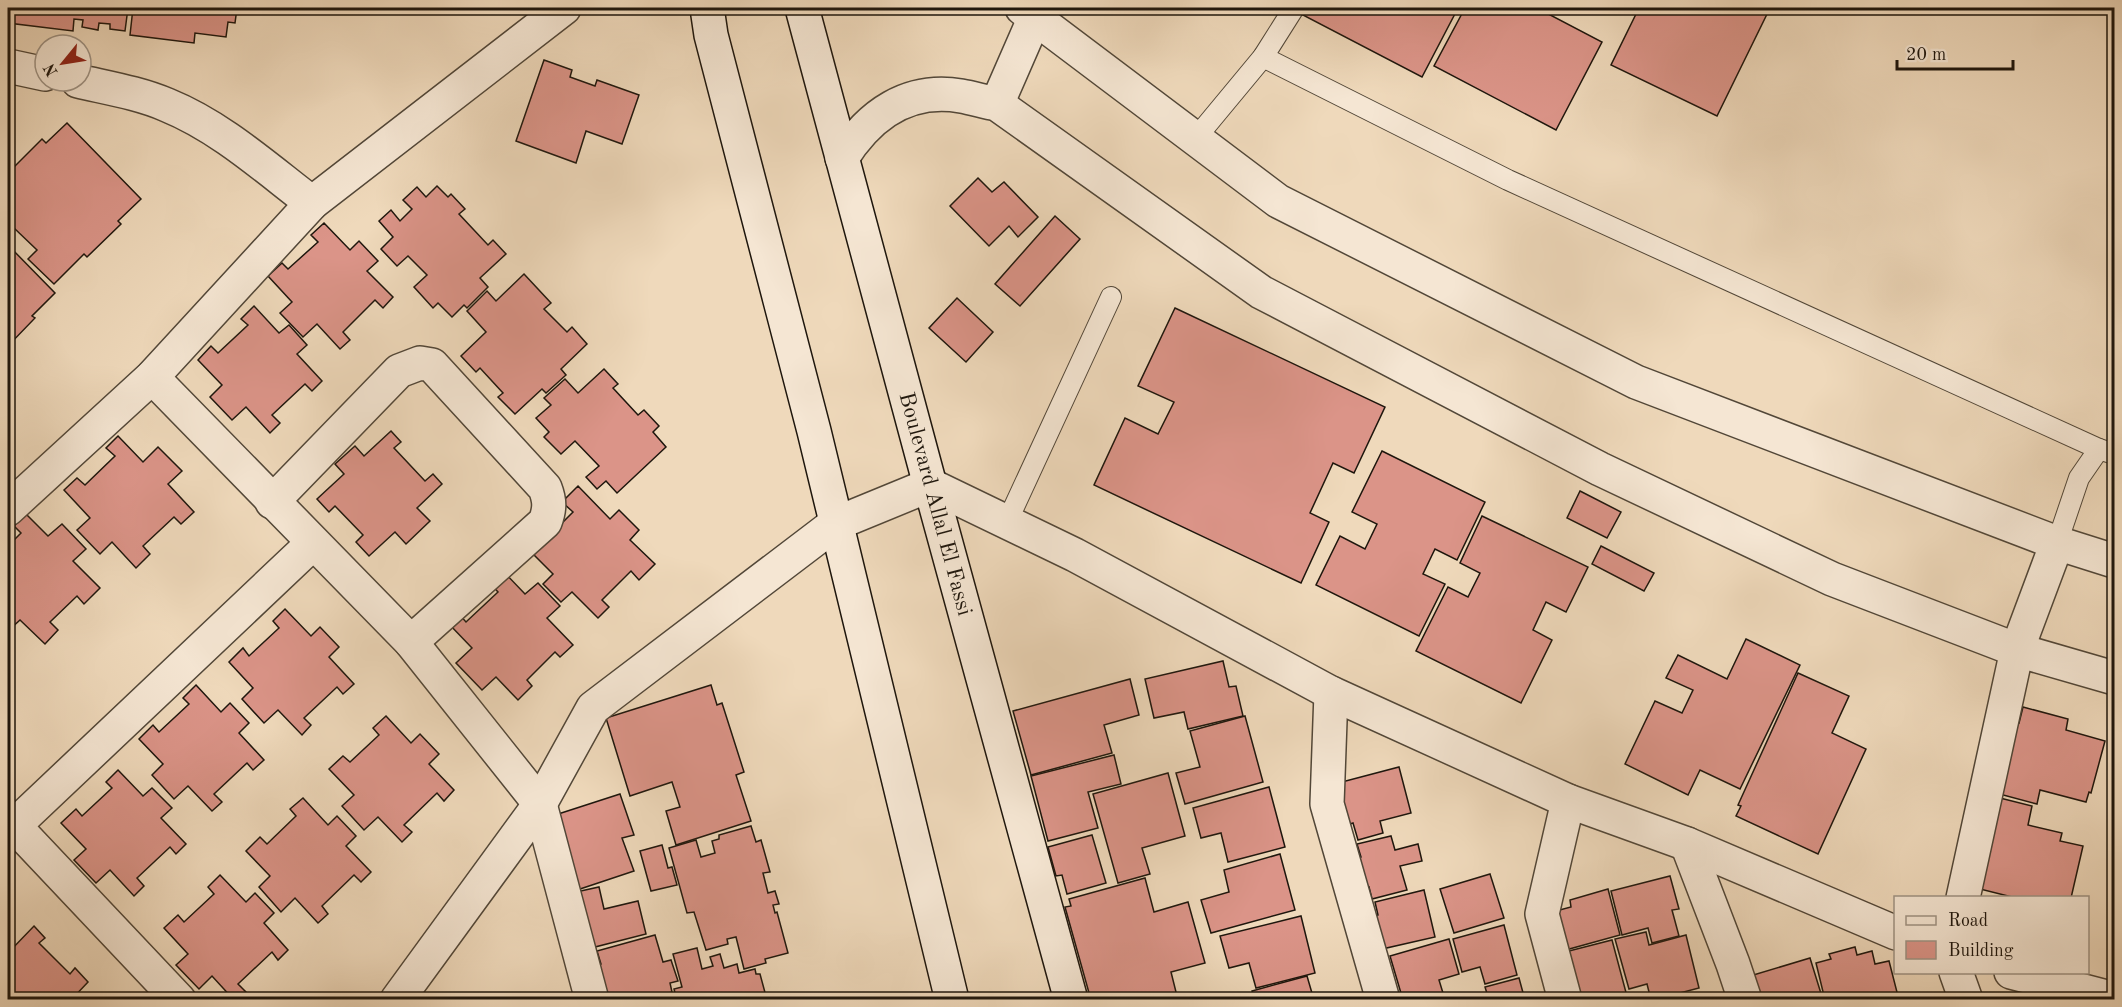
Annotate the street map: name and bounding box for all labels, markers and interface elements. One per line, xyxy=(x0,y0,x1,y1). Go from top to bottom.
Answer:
north arrow xyxy=(33,33,93,93)
scale bar xyxy=(1897,33,2012,71)
text: 20 m xyxy=(1906,46,1946,64)
text: N xyxy=(41,60,62,79)
street label: Boulevard Allal El Fassi xyxy=(895,390,975,618)
legend xyxy=(1894,896,2089,974)
text: Road xyxy=(1948,912,1988,930)
text: Building xyxy=(1948,942,2014,960)

